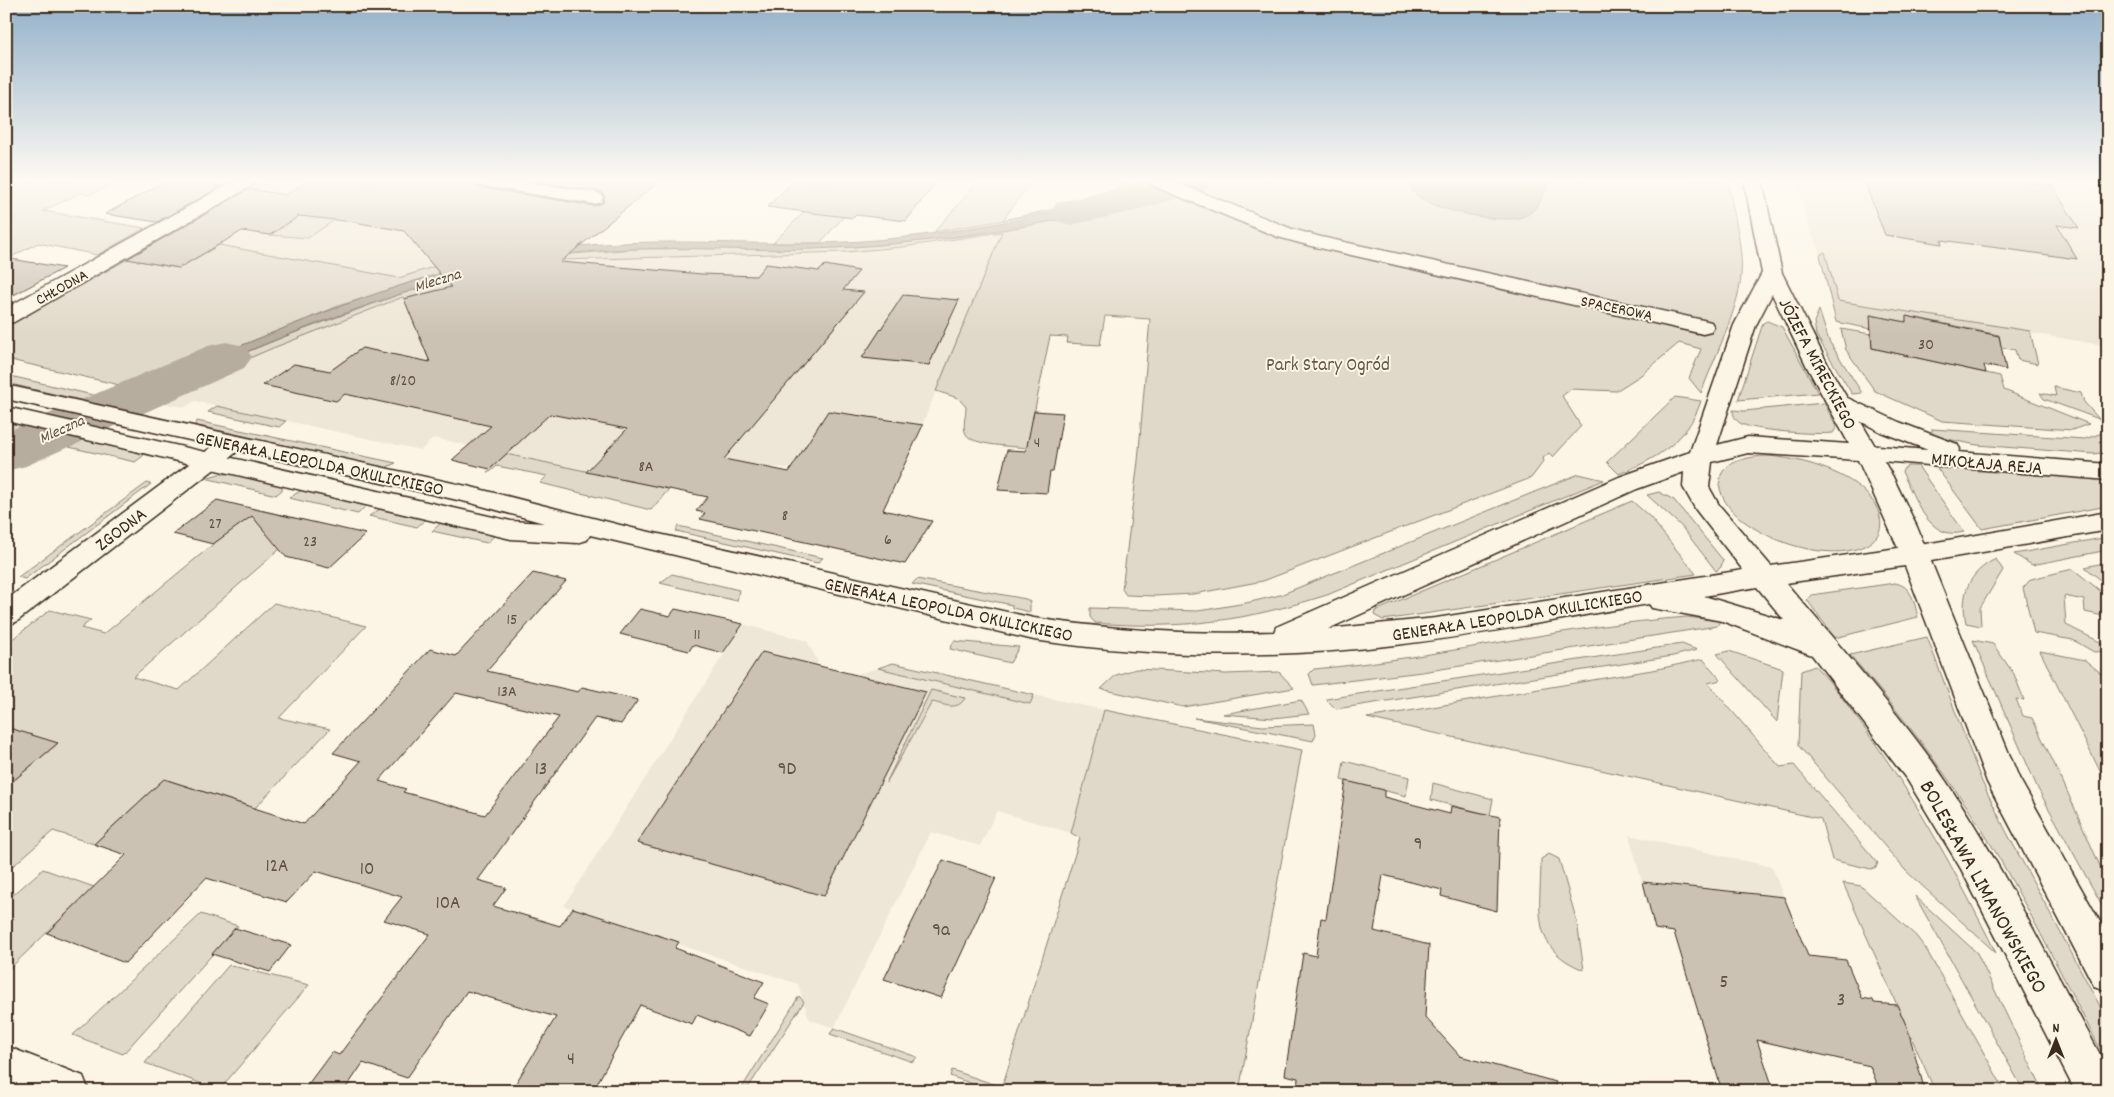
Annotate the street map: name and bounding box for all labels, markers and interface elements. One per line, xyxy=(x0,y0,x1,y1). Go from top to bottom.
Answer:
water label: Mleczna xyxy=(412,263,465,299)
street label: CHŁODNA xyxy=(32,264,93,312)
street label: SPACEROWA xyxy=(1578,291,1655,328)
street label: JÓZEFA MIRECKIEGO xyxy=(1770,294,1862,435)
house number: 30 xyxy=(1918,334,1934,357)
park label: Park Stary Ogród xyxy=(1266,353,1390,380)
house number: 8/20 xyxy=(390,370,416,393)
water label: Mleczna xyxy=(36,409,90,450)
street label: GENERAŁA LEOPOLDA OKULICKIEGO xyxy=(193,426,446,505)
house number: 4 xyxy=(1034,432,1040,455)
street label: MIKOŁAJA REJA xyxy=(1930,447,2044,484)
house number: 8A xyxy=(638,456,654,479)
street label: ZGODNA xyxy=(91,502,154,559)
house number: 8 xyxy=(782,505,788,528)
house number: 27 xyxy=(208,513,222,536)
house number: 6 xyxy=(884,529,892,552)
house number: 23 xyxy=(303,531,317,554)
street label: GENERAŁA LEOPOLDA OKULICKIEGO xyxy=(822,572,1075,651)
street label: GENERAŁA LEOPOLDA OKULICKIEGO xyxy=(1390,584,1645,651)
house number: 15 xyxy=(507,609,517,632)
house number: 11 xyxy=(693,624,701,647)
house number: 13A xyxy=(497,681,517,704)
house number: 13 xyxy=(535,757,547,784)
house number: 9D xyxy=(778,757,796,784)
street label: BOLESŁAWA LIMANOWSKIEGO xyxy=(1910,775,2054,1000)
house number: 9 xyxy=(1414,832,1422,859)
house number: 12A xyxy=(266,854,288,881)
house number: 10 xyxy=(360,857,374,884)
house number: 10A xyxy=(436,891,460,918)
house number: 9a xyxy=(932,918,951,945)
house number: 5 xyxy=(1720,970,1728,997)
house number: 3 xyxy=(1837,988,1845,1015)
north arrow xyxy=(2032,1014,2082,1064)
text: N xyxy=(2053,1019,2060,1039)
house number: 4 xyxy=(567,1047,575,1074)

